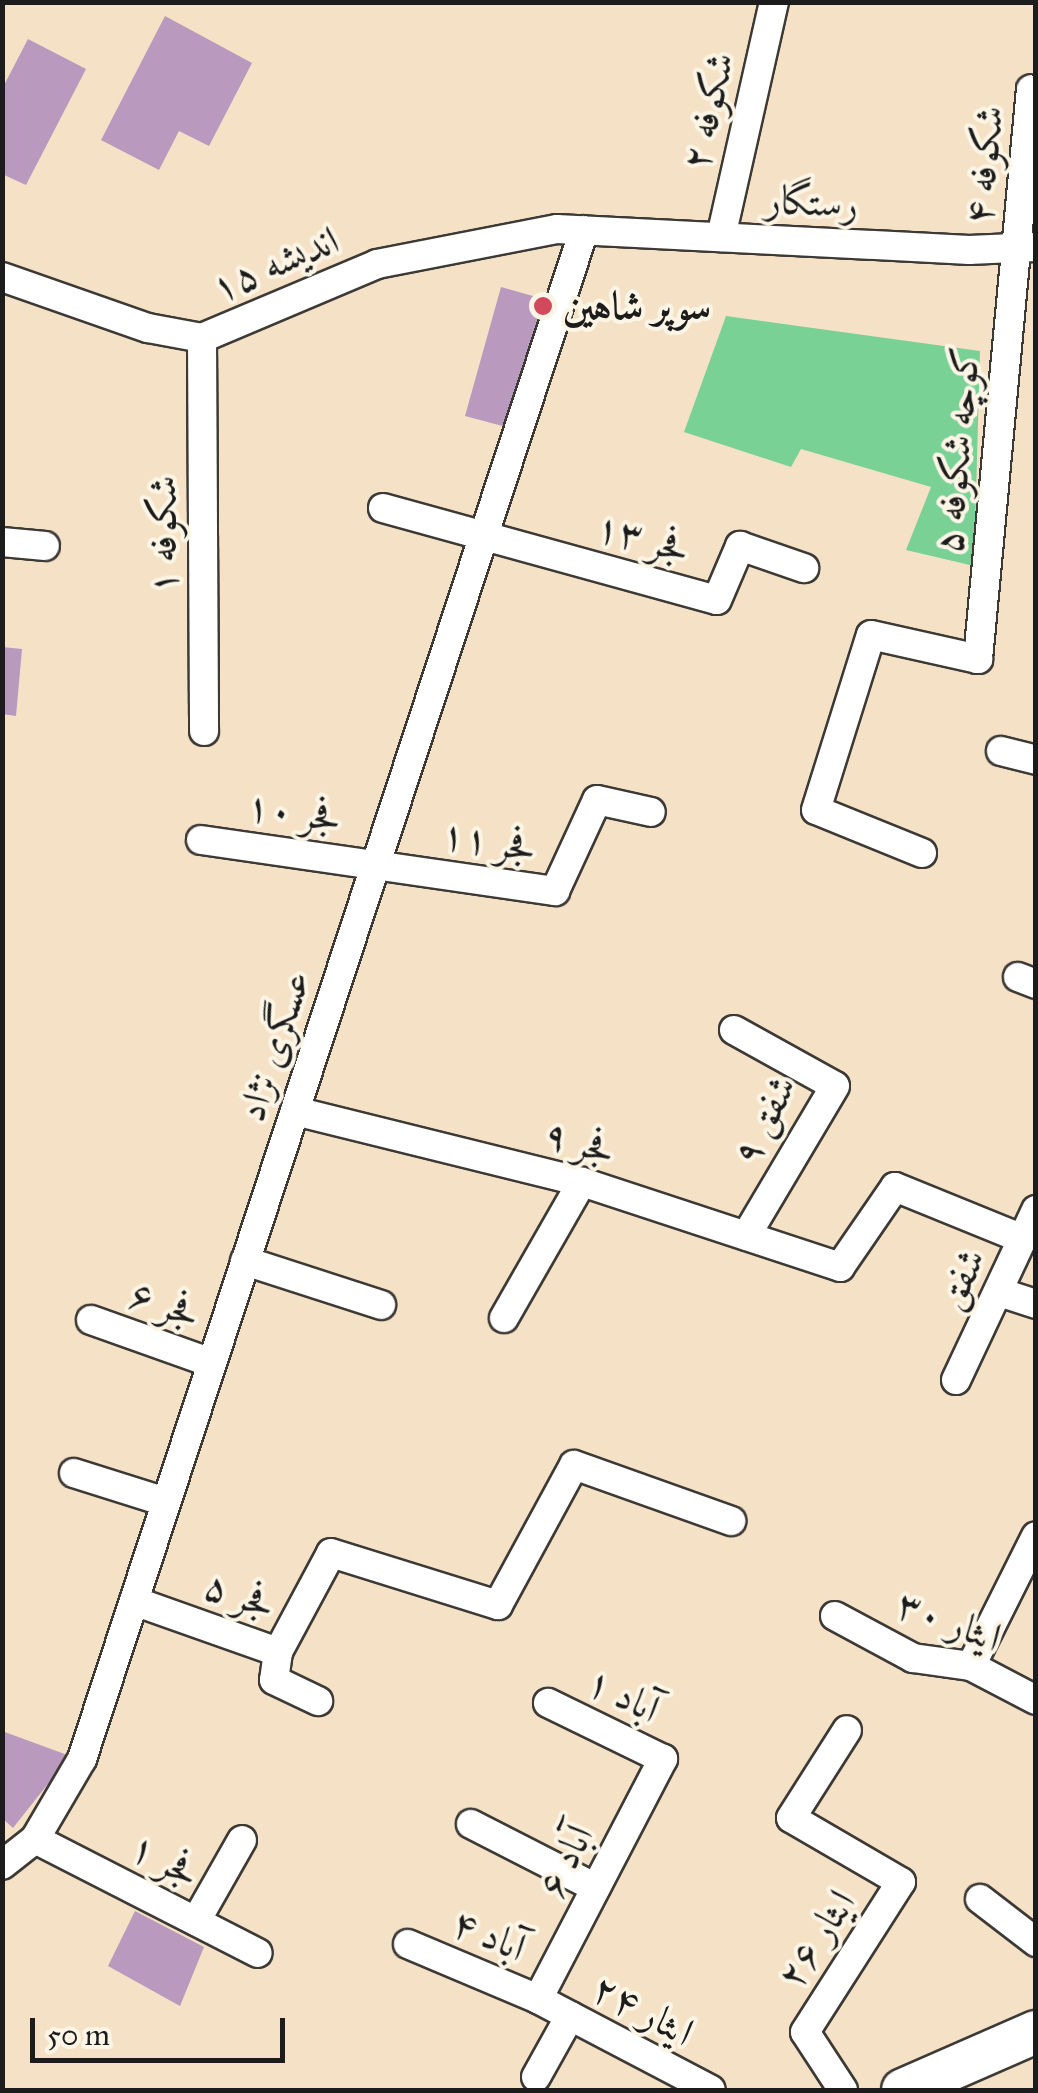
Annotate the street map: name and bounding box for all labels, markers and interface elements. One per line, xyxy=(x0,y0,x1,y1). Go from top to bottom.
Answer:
street label: شکوفه ۲ xyxy=(671,48,745,174)
street label: شکوفه ۴ xyxy=(954,103,1014,227)
street label: رستگار xyxy=(764,176,860,228)
street label: اندیشه ۱۵ xyxy=(204,216,346,312)
place label: سوپر شاهین xyxy=(563,282,711,330)
marker: سوپر شاهین xyxy=(532,295,554,317)
street label: کوچه شکوفه ۵ xyxy=(924,345,990,555)
street label: شکوفه ۱ xyxy=(139,475,187,595)
street label: فجر ۱۳ xyxy=(591,502,695,574)
street label: فجر ۱۰ xyxy=(243,782,345,842)
street label: فجر ۱۱ xyxy=(438,810,540,872)
street label: عسگری نژاد xyxy=(227,964,321,1128)
street label: شفق ۹ xyxy=(721,1067,807,1173)
street label: فجر ۹ xyxy=(539,1109,621,1175)
street label: شفق xyxy=(926,1241,996,1317)
street label: فجر ۶ xyxy=(123,1270,207,1338)
street label: فجر ۵ xyxy=(198,1561,282,1629)
street label: ایثار ۳۰ xyxy=(890,1580,1008,1662)
street label: آباد ۱ xyxy=(579,1657,667,1733)
street label: آباد ۶ xyxy=(526,1816,604,1906)
street label: فجر ۱ xyxy=(122,1822,208,1898)
street label: ایثار ۲۶ xyxy=(767,1881,865,1997)
street label: آباد ۴ xyxy=(445,1898,533,1972)
street label: ایثار ۲۴ xyxy=(584,1964,702,2056)
scale bar xyxy=(35,1998,290,2060)
text: 50 m xyxy=(47,2017,110,2053)

